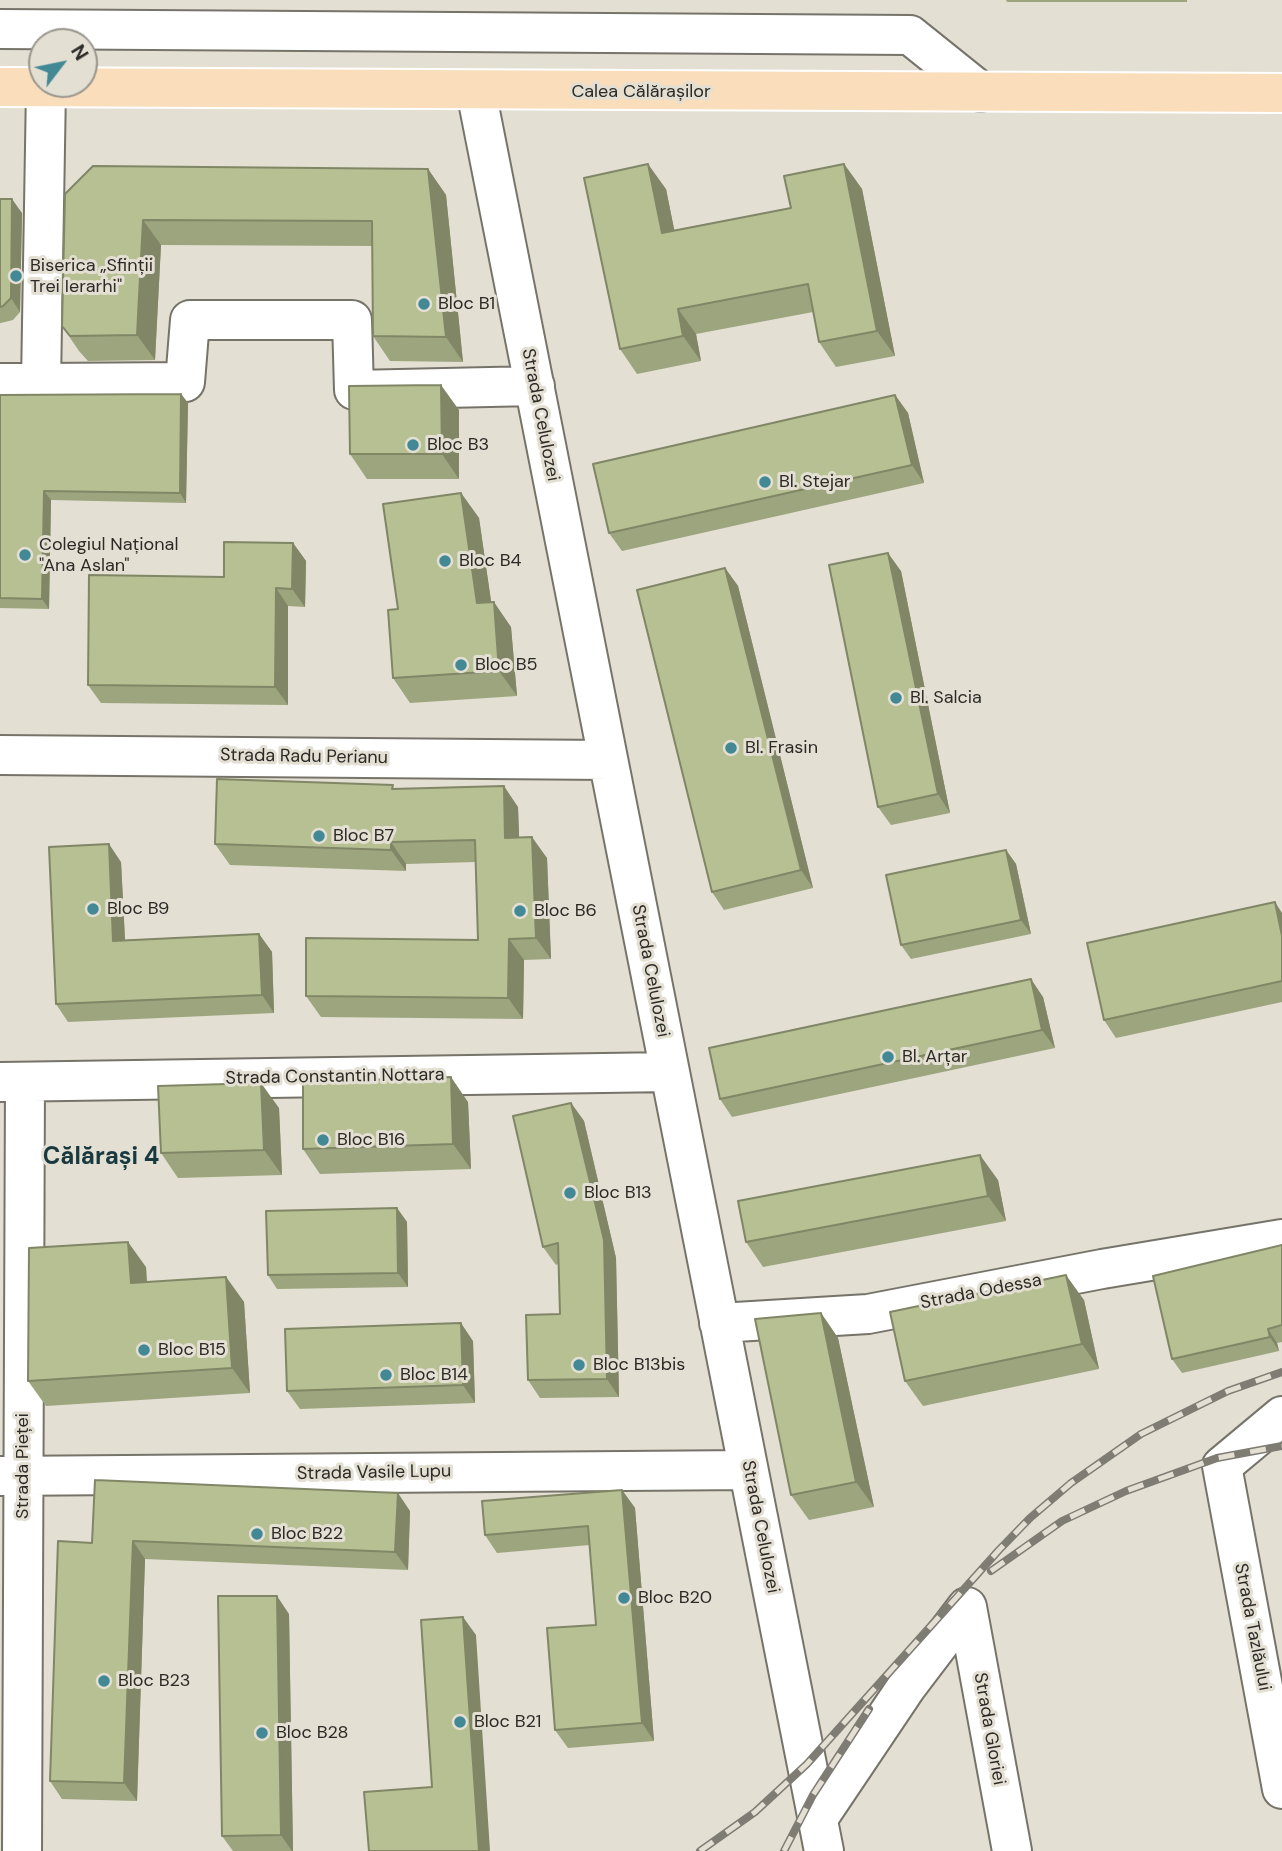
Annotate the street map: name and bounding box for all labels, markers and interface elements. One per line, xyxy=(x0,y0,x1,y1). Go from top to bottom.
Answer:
north arrow xyxy=(28,28,98,98)
text: N xyxy=(65,40,94,65)
street label: Calea Călărașilor xyxy=(571,81,711,103)
place label: Biserica „Sfinții Trei Ierarhi" xyxy=(30,255,153,298)
marker: Biserica „Sfinții Trei Ierarhi" xyxy=(8,268,24,284)
place label: Bloc B1 xyxy=(438,293,495,315)
marker: Bloc B1 xyxy=(416,296,432,312)
street label: Strada Celulozei xyxy=(517,347,563,483)
place label: Bloc B3 xyxy=(427,434,489,456)
marker: Bloc B3 xyxy=(405,437,421,453)
place label: Bl. Stejar xyxy=(779,471,851,493)
marker: Bl. Stejar xyxy=(757,474,773,490)
place label: Colegiul Național "Ana Aslan" xyxy=(39,534,178,576)
marker: Colegiul Național "Ana Aslan" xyxy=(17,547,33,563)
place label: Bloc B4 xyxy=(459,550,521,572)
marker: Bloc B4 xyxy=(437,553,453,569)
place label: Bloc B5 xyxy=(475,654,537,676)
marker: Bloc B5 xyxy=(453,657,469,673)
place label: Bl. Salcia xyxy=(910,687,982,709)
marker: Bl. Salcia xyxy=(888,690,904,706)
place label: Bl. Frasin xyxy=(745,737,818,759)
marker: Bl. Frasin xyxy=(723,740,739,756)
street label: Strada Radu Perianu xyxy=(220,745,388,769)
place label: Bloc B7 xyxy=(333,825,394,847)
marker: Bloc B7 xyxy=(311,828,327,844)
place label: Bloc B9 xyxy=(107,898,169,920)
place label: Bloc B6 xyxy=(534,900,597,922)
marker: Bloc B9 xyxy=(85,901,101,917)
marker: Bloc B6 xyxy=(512,903,528,919)
street label: Strada Celulozei xyxy=(627,903,673,1039)
place label: Bl. Arțar xyxy=(902,1046,967,1068)
marker: Bl. Arțar xyxy=(880,1049,896,1065)
street label: Strada Constantin Nottara xyxy=(225,1064,445,1090)
place label: Bloc B16 xyxy=(337,1129,405,1151)
marker: Bloc B16 xyxy=(315,1132,331,1148)
district label: Călărași 4 xyxy=(43,1144,159,1172)
place label: Bloc B13 xyxy=(584,1182,652,1204)
marker: Bloc B13 xyxy=(562,1185,578,1201)
street label: Strada Odessa xyxy=(919,1270,1043,1314)
place label: Bloc B15 xyxy=(158,1339,226,1361)
marker: Bloc B15 xyxy=(136,1342,152,1358)
place label: Bloc B13bis xyxy=(593,1354,685,1376)
marker: Bloc B13bis xyxy=(571,1357,587,1373)
place label: Bloc B14 xyxy=(400,1364,468,1386)
marker: Bloc B14 xyxy=(378,1367,394,1383)
street label: Strada Pieței xyxy=(12,1413,34,1519)
street label: Strada Celulozei xyxy=(737,1459,783,1595)
street label: Strada Vasile Lupu xyxy=(297,1461,451,1485)
place label: Bloc B22 xyxy=(271,1523,343,1545)
marker: Bloc B22 xyxy=(249,1526,265,1542)
street label: Strada Tazlăului xyxy=(1229,1561,1275,1693)
place label: Bloc B20 xyxy=(638,1587,712,1609)
marker: Bloc B20 xyxy=(616,1590,632,1606)
place label: Bloc B23 xyxy=(118,1670,190,1692)
street label: Strada Gloriei xyxy=(968,1671,1010,1787)
marker: Bloc B23 xyxy=(96,1673,112,1689)
place label: Bloc B21 xyxy=(474,1711,541,1733)
marker: Bloc B21 xyxy=(452,1714,468,1730)
place label: Bloc B28 xyxy=(276,1722,348,1744)
marker: Bloc B28 xyxy=(254,1725,270,1741)

